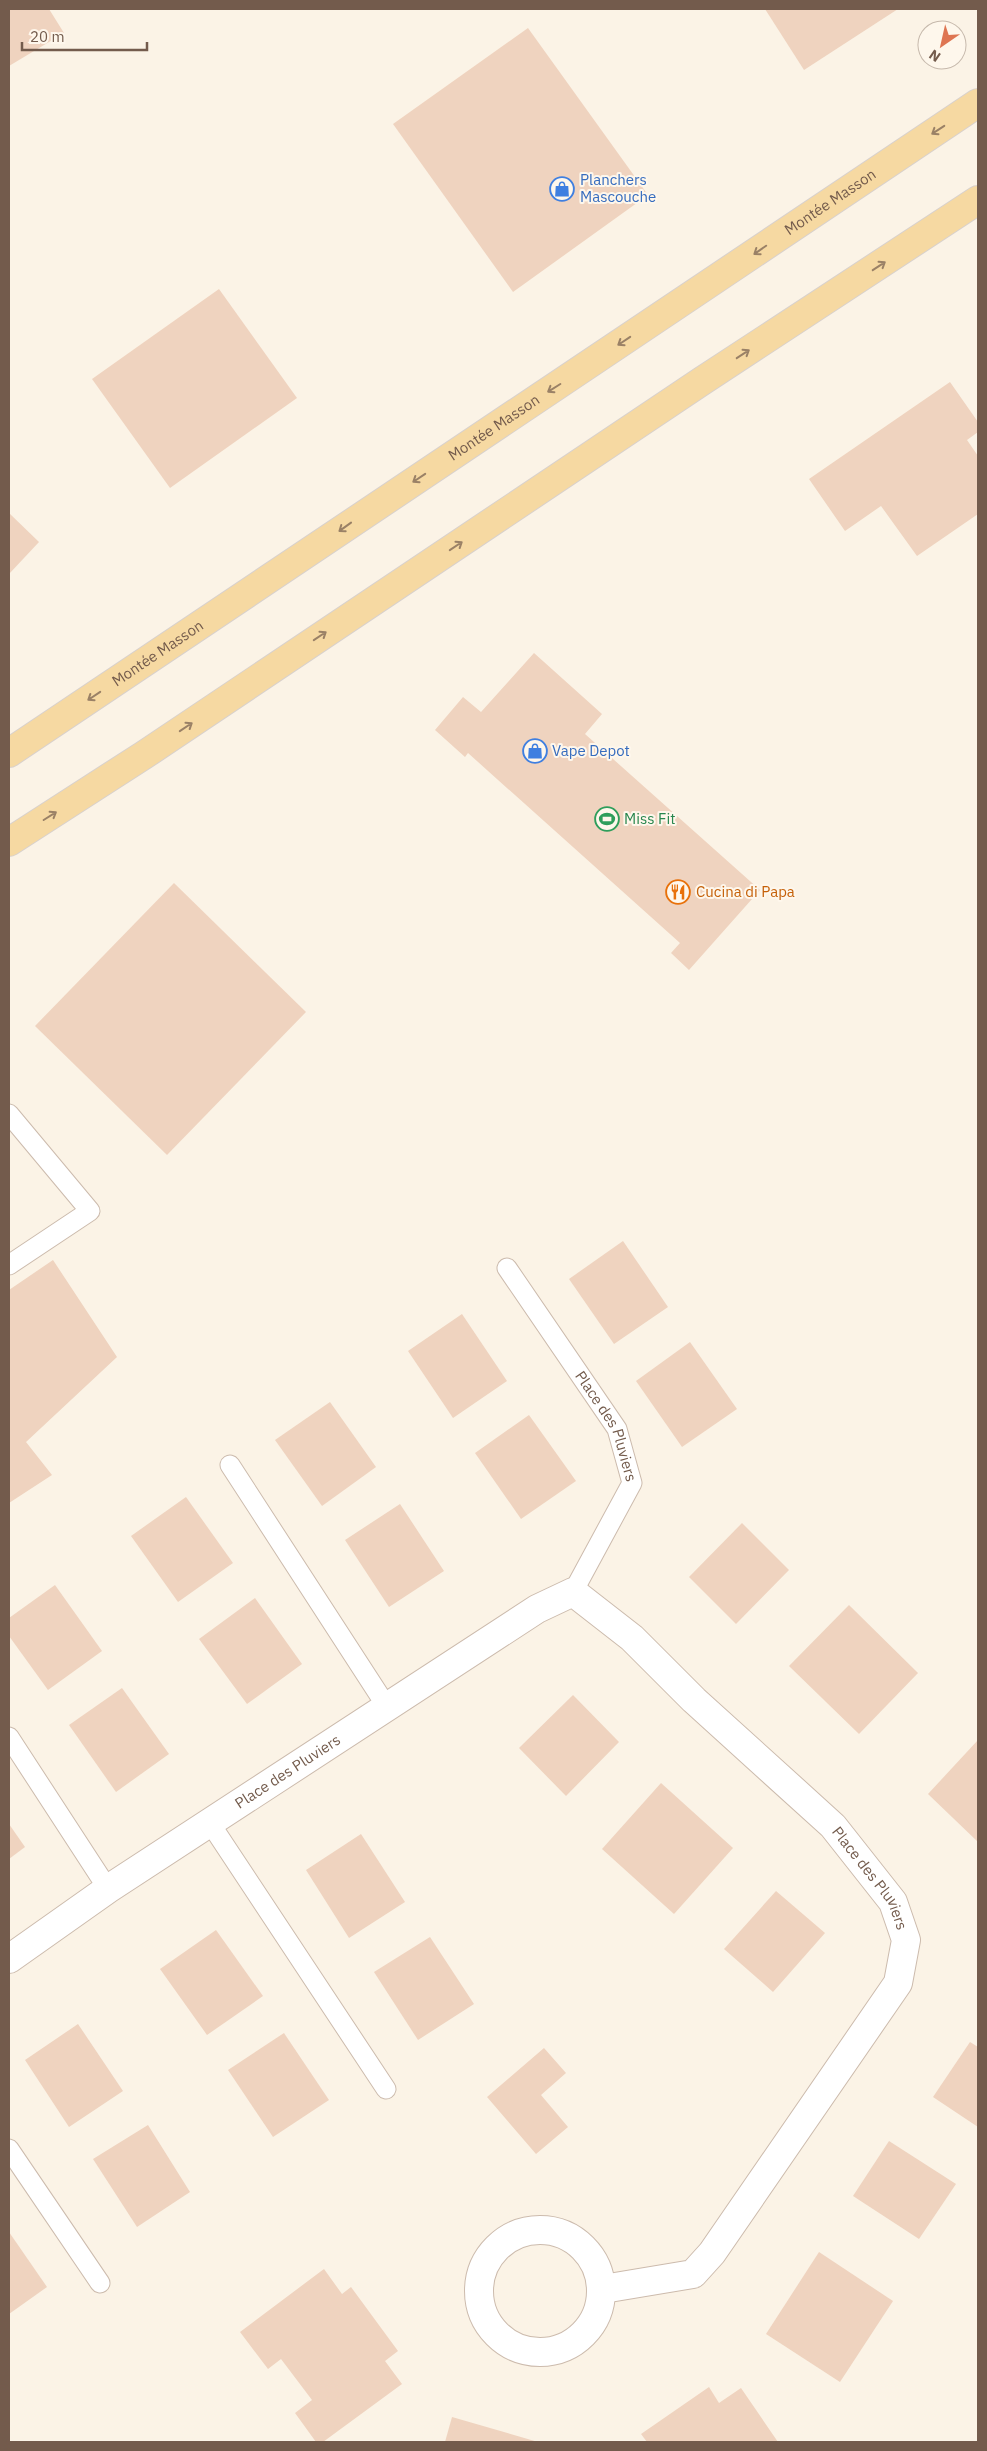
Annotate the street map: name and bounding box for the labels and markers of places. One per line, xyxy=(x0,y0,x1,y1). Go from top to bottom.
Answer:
place label: Planchers Mascouche xyxy=(580,170,656,206)
shop icon: Planchers Mascouche xyxy=(549,176,575,202)
shop icon: Vape Depot xyxy=(522,738,548,764)
place label: Vape Depot xyxy=(552,741,630,760)
sports icon: Miss Fit xyxy=(594,806,620,832)
place label: Miss Fit xyxy=(624,809,675,828)
restaurant icon: Cucina di Papa xyxy=(665,879,691,905)
place label: Cucina di Papa xyxy=(696,882,795,901)

